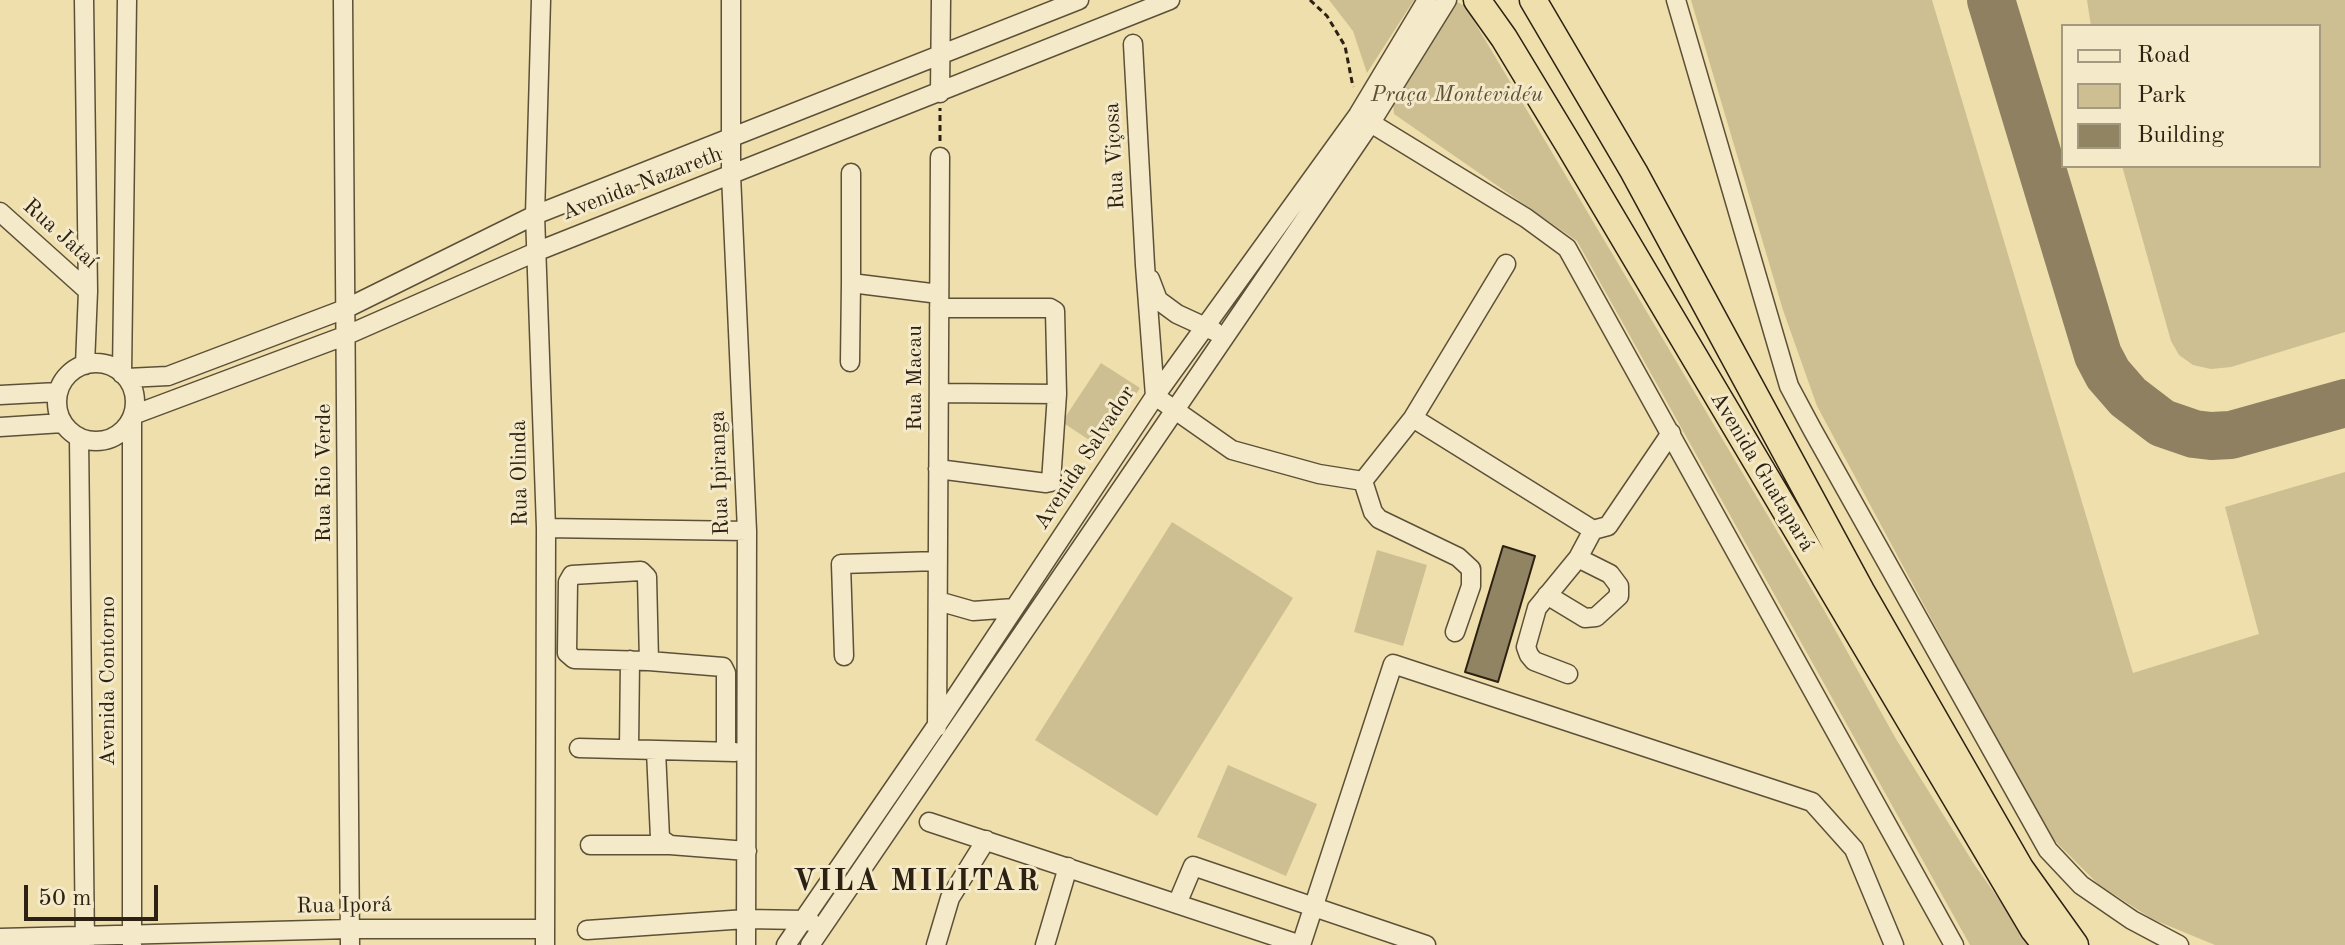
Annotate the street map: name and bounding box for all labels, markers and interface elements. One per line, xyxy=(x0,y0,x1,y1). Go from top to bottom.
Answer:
legend xyxy=(2061,24,2321,168)
text: Road xyxy=(2137,44,2190,68)
park label: Praça Montevidéu xyxy=(1371,82,1543,108)
text: Park xyxy=(2137,84,2186,108)
street label: Rua Viçosa xyxy=(1099,102,1131,210)
text: Building xyxy=(2137,124,2224,148)
street label: Avenida Nazareth xyxy=(558,141,726,227)
street label: Rua Jataí xyxy=(17,193,103,275)
street label: Rua Macau xyxy=(902,325,928,431)
street label: Avenida Salvador xyxy=(1029,381,1141,535)
street label: Avenida Guatapará xyxy=(1704,387,1820,557)
street label: Rua Rio Verde xyxy=(311,404,337,542)
street label: Rua Ipiranga xyxy=(705,410,735,536)
street label: Rua Olinda xyxy=(506,420,534,526)
street label: Avenida Contorno xyxy=(95,596,121,766)
district label: VILA MILITAR xyxy=(793,864,1041,900)
scale bar xyxy=(28,869,162,919)
text: 50 m xyxy=(38,887,92,911)
street label: Rua Iporá xyxy=(296,892,392,920)

